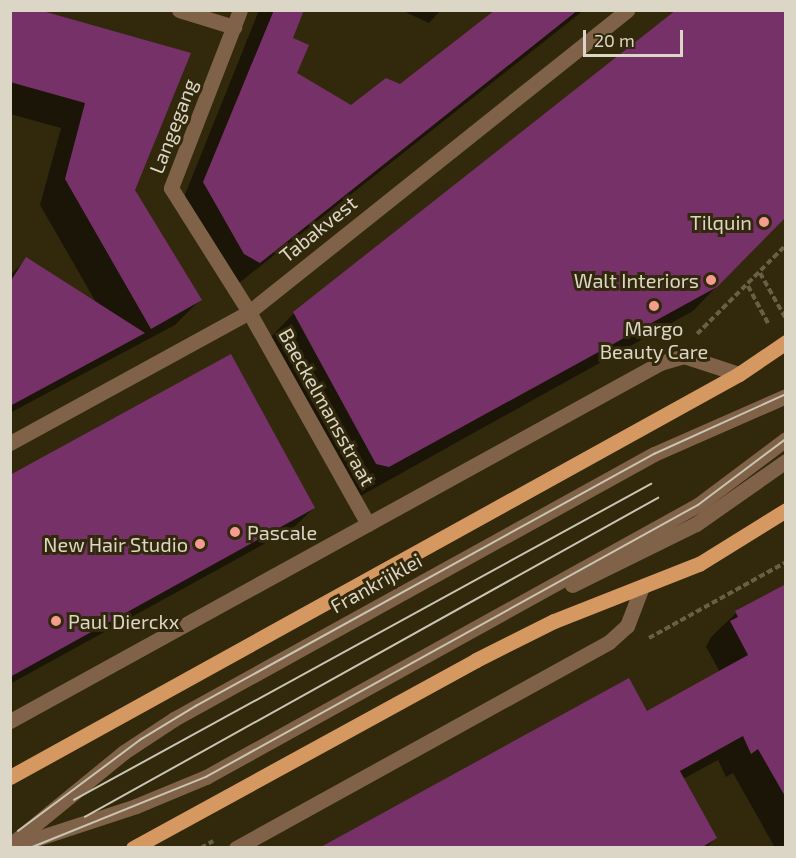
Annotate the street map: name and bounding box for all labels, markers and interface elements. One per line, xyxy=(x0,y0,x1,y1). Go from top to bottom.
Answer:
scale bar xyxy=(586,18,686,56)
text: 20 m xyxy=(594,29,635,51)
street label: Langegang xyxy=(144,75,202,177)
street label: Tabakvest xyxy=(275,191,361,267)
place label: Tilquin xyxy=(690,210,752,234)
marker: Tilquin xyxy=(757,215,771,229)
place label: Walt Interiors xyxy=(574,268,699,292)
marker: Walt Interiors xyxy=(704,273,718,287)
marker: Margo Beauty Care xyxy=(647,299,661,313)
place label: Margo Beauty Care xyxy=(599,316,709,363)
street label: Baeckelmansstraat xyxy=(274,324,380,490)
place label: Pascale xyxy=(247,520,317,544)
marker: Pascale xyxy=(228,525,242,539)
place label: New Hair Studio xyxy=(43,532,188,556)
marker: New Hair Studio xyxy=(193,537,207,551)
street label: Frankrijklei xyxy=(326,548,426,618)
place label: Paul Dierckx xyxy=(68,609,180,633)
marker: Paul Dierckx xyxy=(49,614,63,628)

